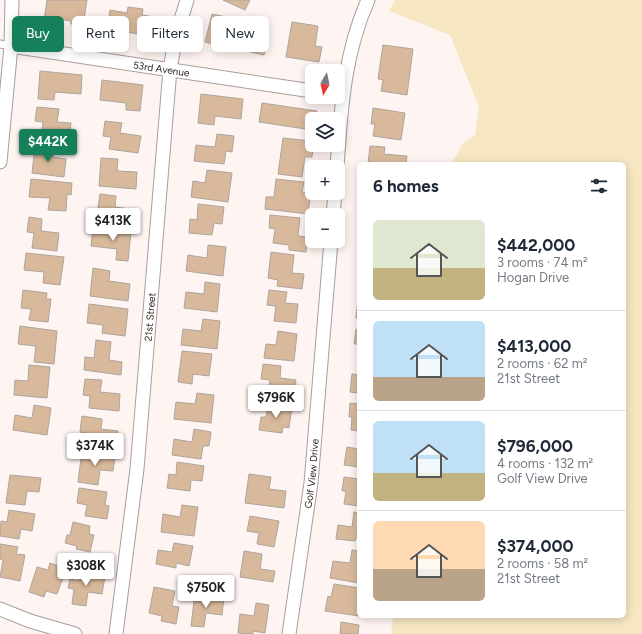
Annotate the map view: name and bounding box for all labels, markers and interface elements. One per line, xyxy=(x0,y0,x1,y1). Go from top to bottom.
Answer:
chip: Buy xyxy=(12,16,64,52)
chip: Rent xyxy=(72,16,129,52)
chip: Filters xyxy=(137,16,203,52)
chip: New xyxy=(211,16,269,52)
street label: 53rd Avenue xyxy=(132,58,191,80)
north arrow xyxy=(305,64,345,104)
map controls xyxy=(305,64,345,248)
button: layers xyxy=(305,112,345,152)
pin: $442K xyxy=(20,129,76,163)
text: $442K xyxy=(28,134,68,149)
button: + xyxy=(305,160,345,200)
icon: filters xyxy=(588,175,610,197)
text: 6 homes xyxy=(373,176,439,196)
pin: $413K xyxy=(85,208,141,242)
button: − xyxy=(305,208,345,248)
text: $413K xyxy=(95,213,131,228)
text: $442,000 xyxy=(497,235,575,255)
icon: home xyxy=(405,236,453,284)
text: 3 rooms · 74 m² xyxy=(497,255,588,270)
text: Hogan Drive xyxy=(497,270,569,285)
street label: 21st Street xyxy=(142,292,159,342)
text: $413,000 xyxy=(497,336,571,356)
icon: home xyxy=(405,337,453,385)
text: 2 rooms · 62 m² xyxy=(497,356,587,371)
text: 21st Street xyxy=(497,371,560,386)
pin: $796K xyxy=(248,385,304,419)
text: $796K xyxy=(257,390,295,405)
pin: $374K xyxy=(67,433,123,467)
text: $796,000 xyxy=(497,436,573,456)
icon: home xyxy=(405,437,453,485)
text: $374K xyxy=(76,438,114,453)
street label: Golf View Drive xyxy=(301,438,322,509)
text: 4 rooms · 132 m² xyxy=(497,456,593,471)
text: Golf View Drive xyxy=(497,471,588,486)
text: $374,000 xyxy=(497,536,574,556)
icon: home xyxy=(405,537,453,585)
pin: $308K xyxy=(58,553,114,587)
text: 2 rooms · 58 m² xyxy=(497,556,588,571)
text: $308K xyxy=(66,558,106,573)
text: 21st Street xyxy=(497,571,560,586)
pin: $750K xyxy=(178,575,234,609)
text: $750K xyxy=(186,580,226,595)

